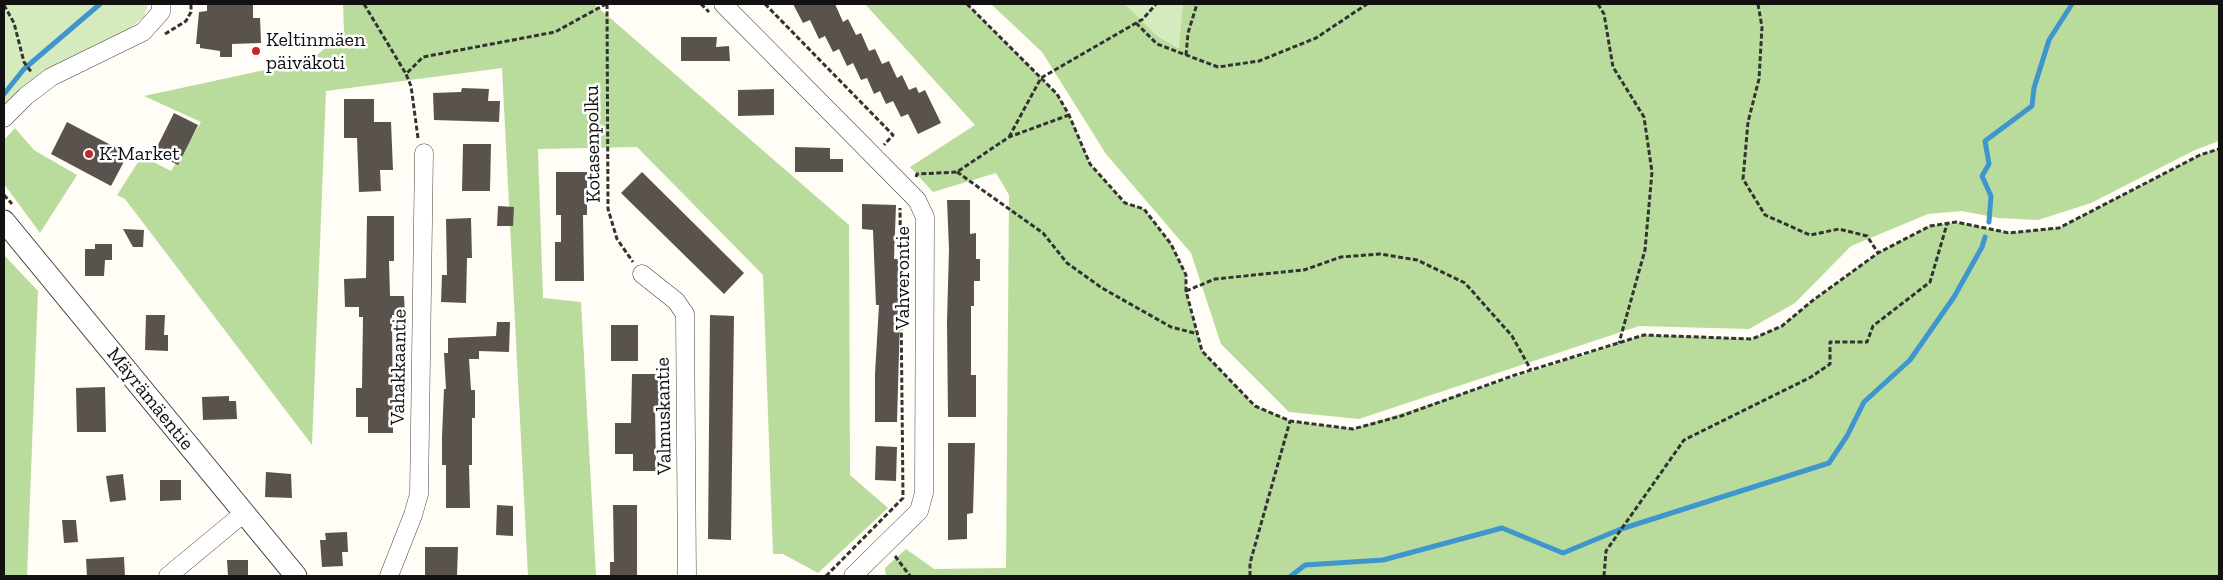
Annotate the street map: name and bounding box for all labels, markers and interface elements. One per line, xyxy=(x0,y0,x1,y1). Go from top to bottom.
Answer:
place label: Keltinmäen päiväkoti xyxy=(266,28,365,75)
marker: Keltinmäen päiväkoti xyxy=(250,45,262,57)
street label: Kotasenpolku xyxy=(580,85,606,203)
place label: K-Market xyxy=(99,142,180,166)
marker: K-Market xyxy=(83,148,95,160)
street label: Vahverontie xyxy=(891,226,915,330)
street label: Vahakkaantie xyxy=(386,309,412,425)
street label: Mäyrämäentie xyxy=(101,343,199,455)
street label: Valmuskantie xyxy=(651,357,677,475)

